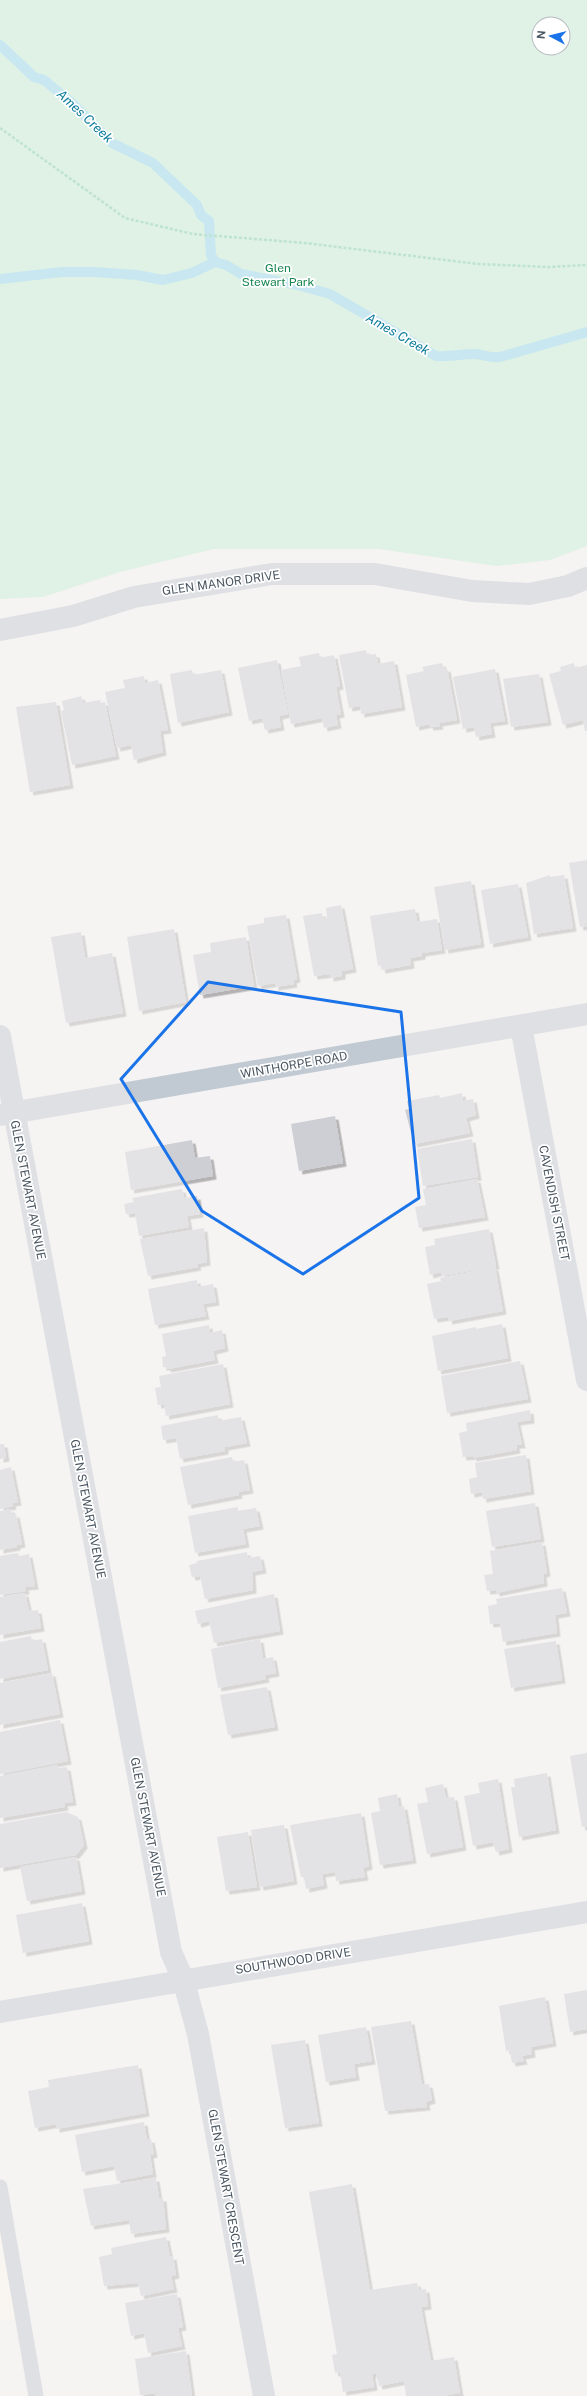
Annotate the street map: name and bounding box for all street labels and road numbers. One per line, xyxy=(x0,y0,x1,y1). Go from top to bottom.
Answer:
street label: GLEN MANOR DRIVE xyxy=(161,568,281,598)
street label: WINTHORPE ROAD xyxy=(239,1049,349,1081)
street label: GLEN STEWART AVENUE xyxy=(8,1119,48,1261)
street label: CAVENDISH STREET xyxy=(536,1144,572,1262)
street label: GLEN STEWART AVENUE xyxy=(68,1438,108,1580)
street label: GLEN STEWART AVENUE xyxy=(128,1756,168,1898)
street label: SOUTHWOOD DRIVE xyxy=(234,1945,352,1977)
street label: GLEN STEWART CRESCENT xyxy=(205,2108,247,2266)

